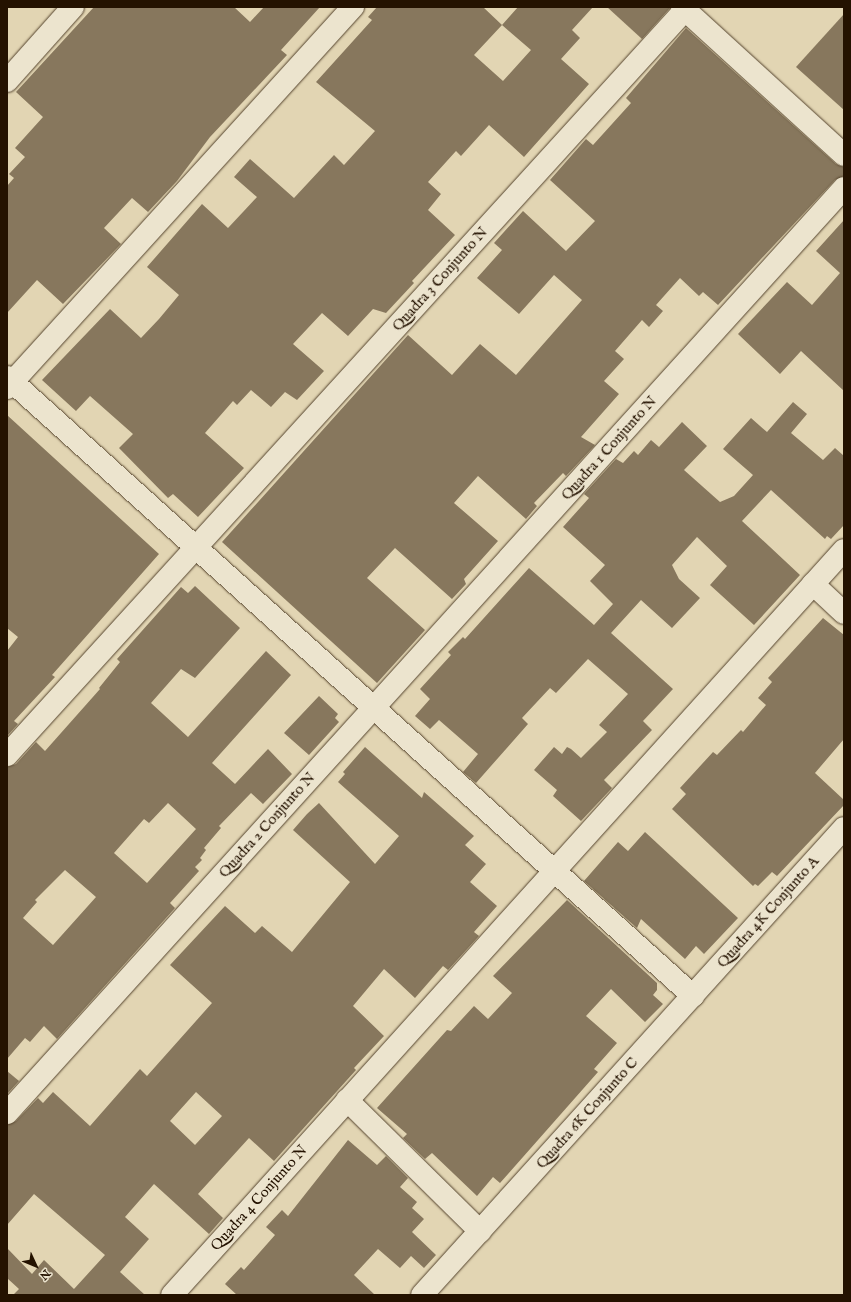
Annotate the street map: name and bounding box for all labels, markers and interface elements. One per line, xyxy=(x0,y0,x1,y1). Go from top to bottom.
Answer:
street label: Quadra 3 Conjunto N xyxy=(388,223,492,335)
street label: Quadra 1 Conjunto N xyxy=(557,392,661,504)
street label: Quadra 2 Conjunto N xyxy=(215,769,319,881)
street label: Quadra 4K Conjunto A xyxy=(713,853,823,971)
street label: Quadra 6K Conjunto C xyxy=(532,1054,642,1172)
street label: Quadra 4 Conjunto N xyxy=(207,1141,311,1255)
north arrow xyxy=(16,1246,56,1286)
text: N xyxy=(36,1266,53,1283)

